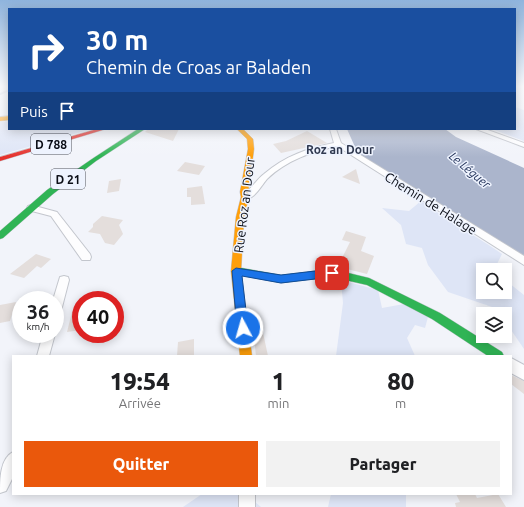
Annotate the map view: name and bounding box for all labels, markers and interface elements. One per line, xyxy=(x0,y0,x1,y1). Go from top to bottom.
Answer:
icon: right xyxy=(20,24,72,76)
text: 30 m xyxy=(86,24,148,55)
text: Chemin de Croas ar Baladen xyxy=(86,57,311,77)
icon: arrive xyxy=(56,100,78,122)
text: Puis xyxy=(20,103,48,120)
road number: D 788 xyxy=(31,134,71,154)
district label: Roz an Dour xyxy=(306,143,374,156)
water label: Le Léguer xyxy=(447,149,493,191)
street label: Rue Roz an Dour xyxy=(231,156,257,254)
road number: D 21 xyxy=(51,169,85,189)
street label: Chemin de Halage xyxy=(383,169,479,237)
pin xyxy=(315,256,349,290)
icon: arrive xyxy=(321,262,343,284)
map controls xyxy=(476,263,512,343)
button: search xyxy=(476,263,512,299)
speed limit sign: 40 xyxy=(72,291,124,343)
text: 36 xyxy=(27,300,49,323)
position arrow xyxy=(222,307,264,349)
button: layers xyxy=(476,307,512,343)
text: km/h xyxy=(26,321,50,332)
text: 19:54 xyxy=(110,368,170,395)
text: 1 xyxy=(272,368,285,395)
text: 80 xyxy=(387,368,414,395)
text: Arrivée xyxy=(119,396,161,410)
text: min xyxy=(268,396,289,410)
text: m xyxy=(395,396,406,410)
button: Quitter xyxy=(24,441,258,487)
button: Partager xyxy=(266,441,500,487)

